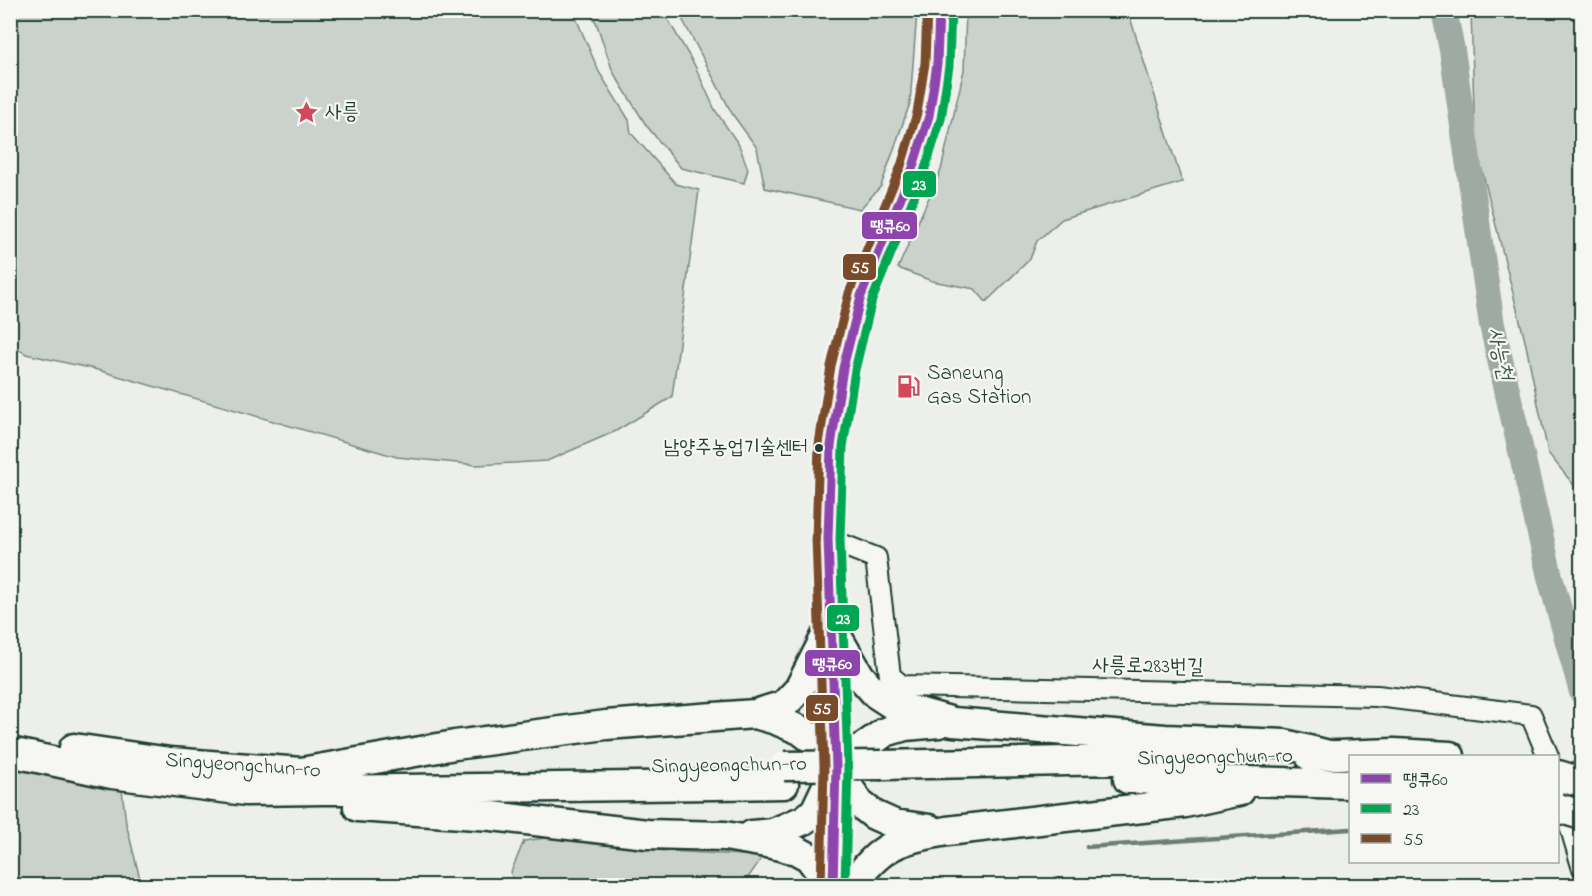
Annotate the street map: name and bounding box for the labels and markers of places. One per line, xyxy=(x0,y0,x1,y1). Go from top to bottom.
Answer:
place label: 사릉 xyxy=(325,98,359,128)
place icon: 사릉 xyxy=(294,100,320,126)
place label: Saneung Gas Station xyxy=(927,359,1031,413)
fuel station icon: Saneung Gas Station xyxy=(896,373,922,399)
place label: 남양주농업기술센터 xyxy=(663,434,808,463)
marker: 남양주농업기술센터 xyxy=(813,442,825,454)

